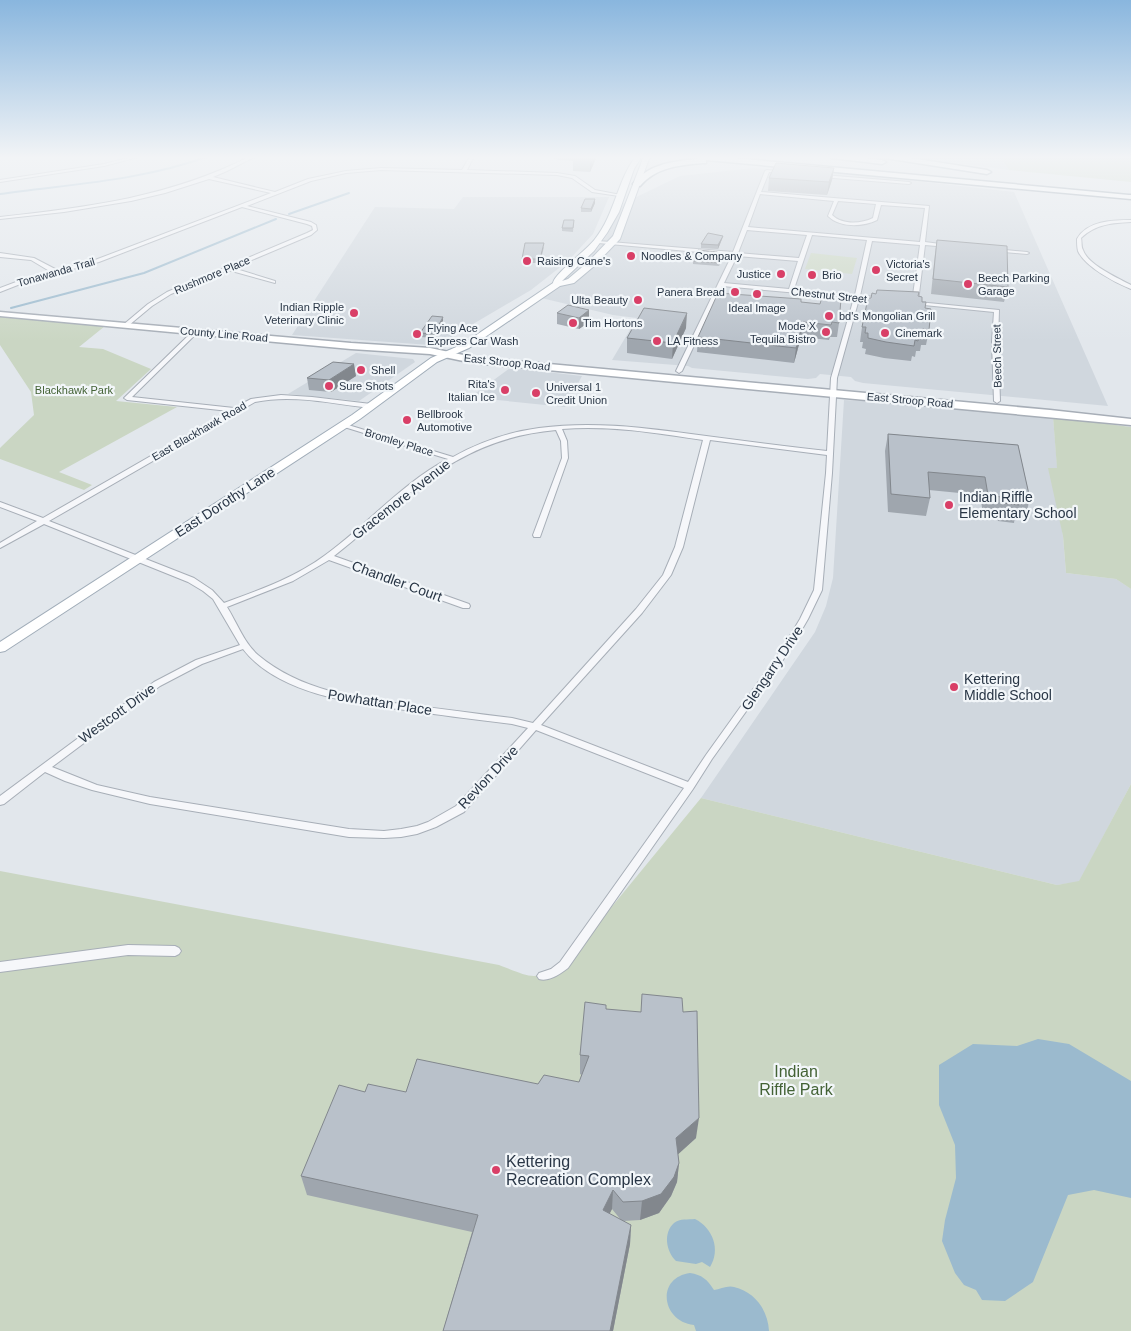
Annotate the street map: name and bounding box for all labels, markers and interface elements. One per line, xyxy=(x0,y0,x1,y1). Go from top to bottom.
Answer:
marker: Noodles & Company xyxy=(625,250,637,262)
place label: Noodles & Company xyxy=(641,250,742,262)
street label: Rushmore Place xyxy=(172,254,252,296)
street label: Tonawanda Trail xyxy=(16,255,96,289)
marker: Raising Cane's xyxy=(521,255,533,267)
place label: Raising Cane's xyxy=(537,255,611,267)
place label: Victoria's Secret xyxy=(886,258,931,283)
marker: Victoria's Secret xyxy=(870,264,882,276)
place label: Justice xyxy=(737,268,771,280)
marker: Justice xyxy=(775,268,787,280)
marker: Brio xyxy=(806,269,818,281)
place label: Brio xyxy=(822,269,842,281)
place label: Beech Parking Garage xyxy=(978,272,1050,297)
marker: Beech Parking Garage xyxy=(962,278,974,290)
street label: Chestnut Street xyxy=(790,285,868,305)
place label: Panera Bread xyxy=(657,286,725,298)
marker: Panera Bread xyxy=(729,286,741,298)
marker: Ideal Image xyxy=(751,288,763,300)
place label: Ulta Beauty xyxy=(571,294,628,306)
marker: Ulta Beauty xyxy=(632,294,644,306)
place label: Indian Ripple Veterinary Clinic xyxy=(265,301,344,326)
place label: Ideal Image xyxy=(728,302,786,314)
marker: Indian Ripple Veterinary Clinic xyxy=(348,307,360,319)
marker: bd's Mongolian Grill xyxy=(823,310,835,322)
place label: bd's Mongolian Grill xyxy=(839,310,935,322)
marker: Tim Hortons xyxy=(567,317,579,329)
place label: Tim Hortons xyxy=(583,317,643,329)
place label: Mode X Tequila Bistro xyxy=(750,320,817,345)
place label: Flying Ace Express Car Wash xyxy=(427,322,518,347)
street label: County Line Road xyxy=(180,324,268,344)
street label: Beech Street xyxy=(990,324,1004,388)
marker: Mode X Tequila Bistro xyxy=(820,326,832,338)
marker: Cinemark xyxy=(879,327,891,339)
place label: Cinemark xyxy=(895,327,943,339)
marker: Flying Ace Express Car Wash xyxy=(411,328,423,340)
marker: LA Fitness xyxy=(651,335,663,347)
place label: LA Fitness xyxy=(667,335,719,347)
street label: East Stroop Road xyxy=(463,351,551,373)
marker: Shell xyxy=(355,364,367,376)
place label: Shell xyxy=(371,364,395,376)
place label: Rita's Italian Ice xyxy=(448,378,495,403)
marker: Sure Shots xyxy=(323,380,335,392)
place label: Sure Shots xyxy=(339,380,394,392)
place label: Universal 1 Credit Union xyxy=(546,381,607,406)
park label: Blackhawk Park xyxy=(35,384,114,396)
marker: Rita's Italian Ice xyxy=(499,384,511,396)
marker: Universal 1 Credit Union xyxy=(530,387,542,399)
street label: East Stroop Road xyxy=(866,390,954,410)
street label: East Blackhawk Road xyxy=(150,399,248,463)
place label: Bellbrook Automotive xyxy=(417,408,472,433)
marker: Bellbrook Automotive xyxy=(401,414,413,426)
street label: Bromley Place xyxy=(363,426,435,458)
street label: Gracemore Avenue xyxy=(349,456,454,542)
street label: East Dorothy Lane xyxy=(172,464,278,540)
place label: Indian Riffle Elementary School xyxy=(959,489,1077,521)
marker: Indian Riffle Elementary School xyxy=(943,499,955,511)
street label: Chandler Court xyxy=(350,557,444,605)
street label: Glengarry Drive xyxy=(738,623,806,713)
place label: Kettering Middle School xyxy=(964,671,1052,703)
street label: Westcott Drive xyxy=(76,680,159,746)
marker: Kettering Middle School xyxy=(948,681,960,693)
street label: Powhattan Place xyxy=(327,686,433,718)
street label: Revlon Drive xyxy=(455,742,521,812)
park label: Indian Riffle Park xyxy=(759,1063,834,1098)
place label: Kettering Recreation Complex xyxy=(506,1153,651,1188)
marker: Kettering Recreation Complex xyxy=(490,1164,502,1176)

